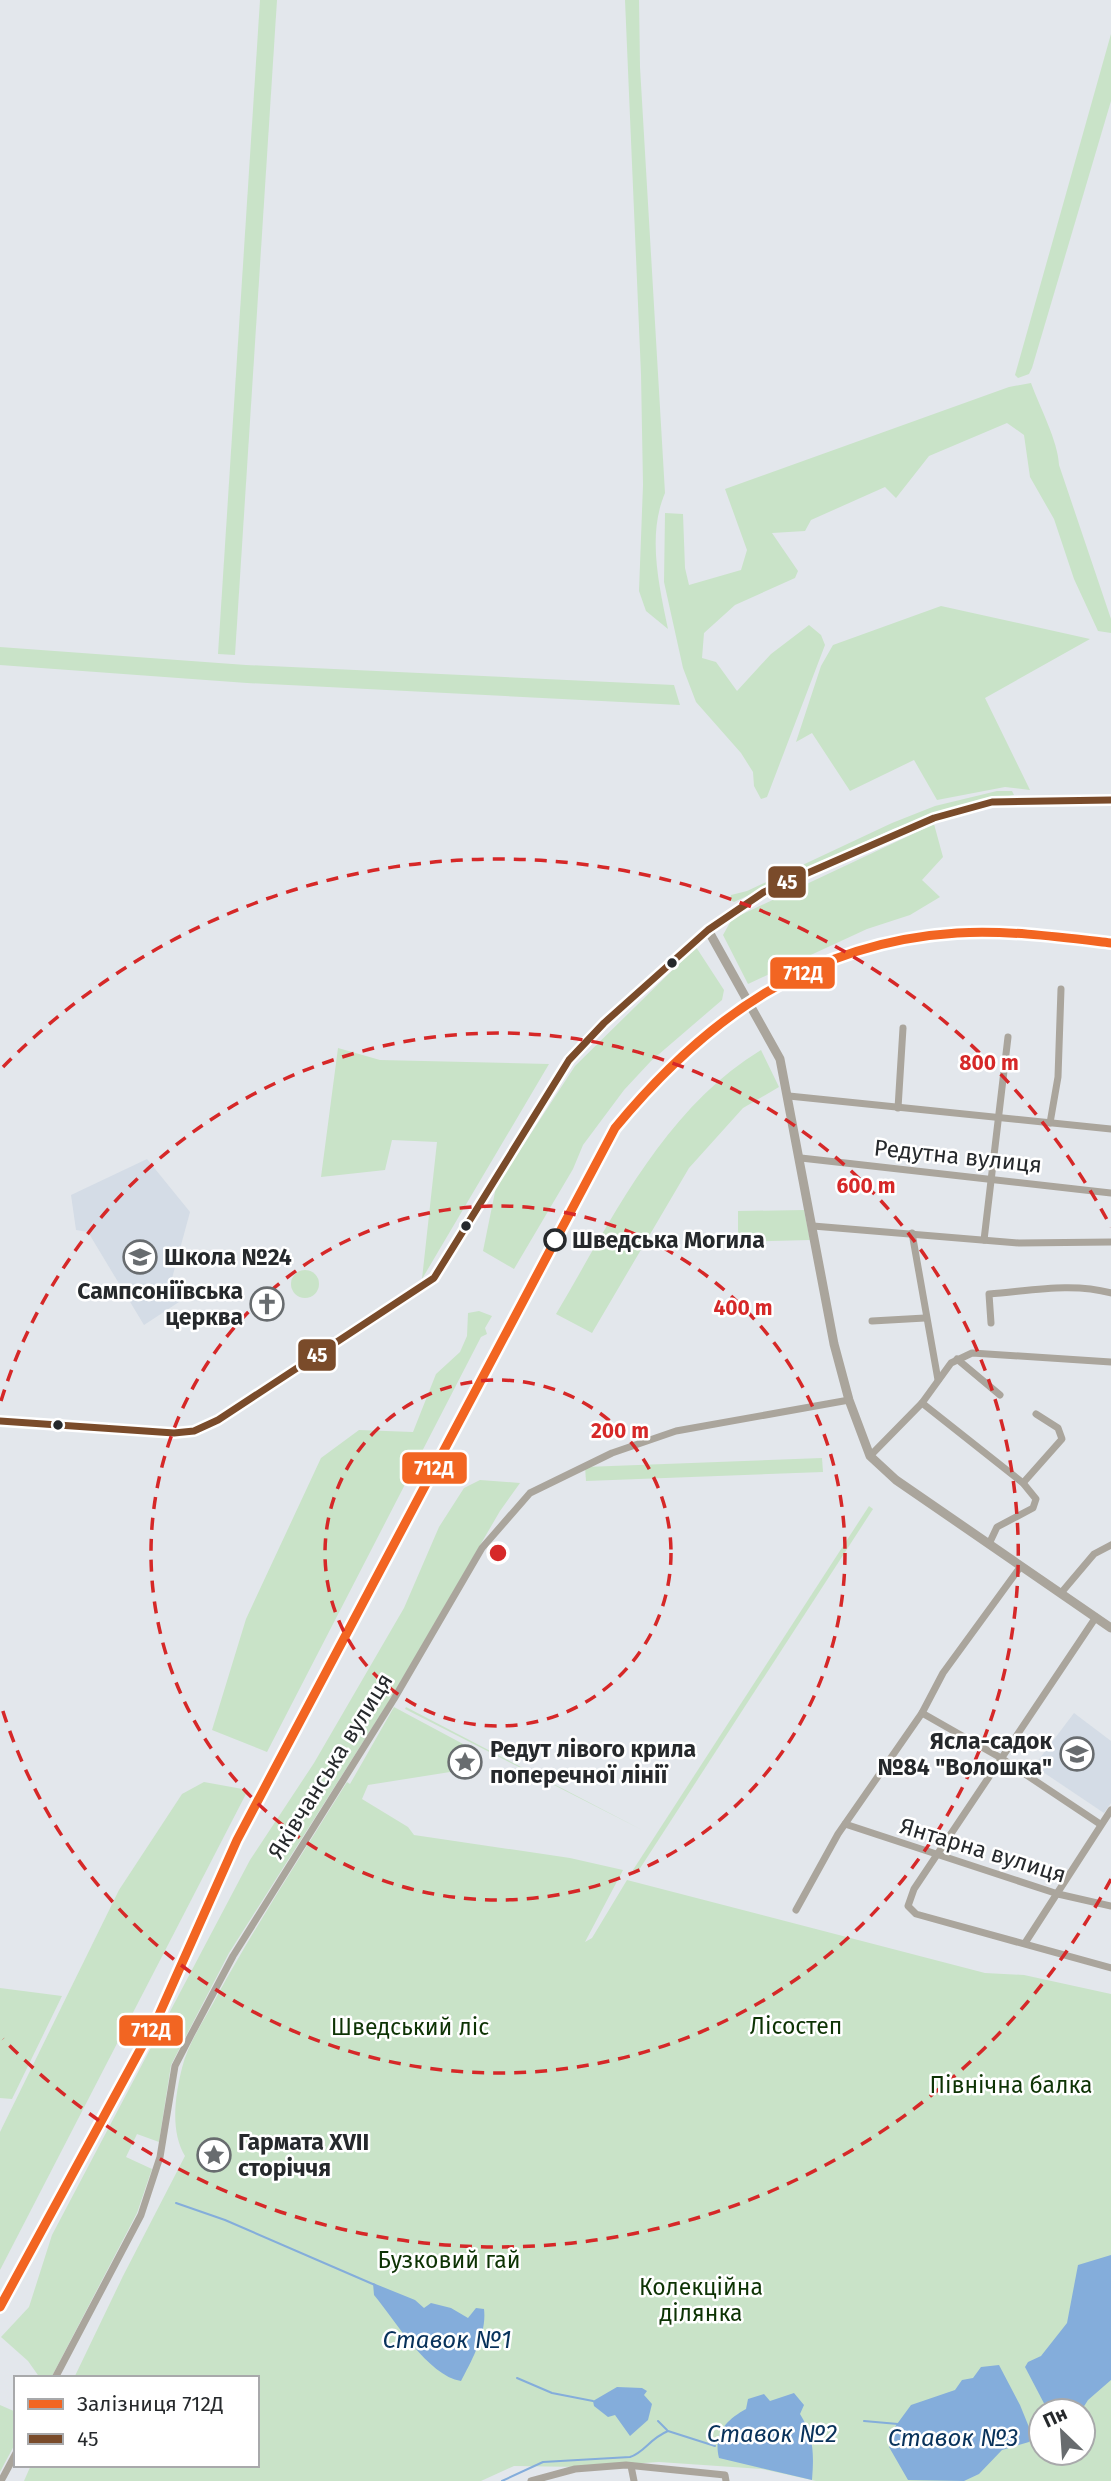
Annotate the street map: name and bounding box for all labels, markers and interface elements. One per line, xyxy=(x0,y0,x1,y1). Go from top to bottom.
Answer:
line badge: 45 xyxy=(767,865,807,899)
text: 45 xyxy=(777,871,797,894)
unlabelled marker xyxy=(665,956,679,970)
line badge: 712Д xyxy=(769,956,836,990)
text: 712Д xyxy=(783,962,823,985)
text: 800 m xyxy=(959,1050,1019,1076)
street label: Редутна вулиця xyxy=(873,1133,1043,1179)
text: 600 m xyxy=(836,1173,896,1199)
unlabelled marker xyxy=(459,1219,473,1233)
place label: Шведська Могила xyxy=(572,1226,765,1254)
marker: Шведська Могила xyxy=(544,1229,566,1251)
school or university icon: Школа №24 xyxy=(121,1238,159,1276)
place label: Школа №24 xyxy=(164,1243,292,1271)
place label: Сампсоніївська церква xyxy=(77,1277,243,1331)
church icon: Сампсоніївська церква xyxy=(248,1285,286,1323)
text: 400 m xyxy=(713,1295,773,1321)
line badge: 45 xyxy=(297,1338,337,1372)
text: 45 xyxy=(307,1344,327,1367)
unlabelled marker xyxy=(51,1418,65,1432)
text: 200 m xyxy=(591,1418,649,1444)
line badge: 712Д xyxy=(401,1451,468,1485)
text: 712Д xyxy=(414,1457,454,1480)
centre of rings xyxy=(486,1541,510,1565)
street label: Яківчанська вулиця xyxy=(261,1668,399,1864)
place label: Ясла-садок №84 "Волошка" xyxy=(877,1727,1052,1781)
place label: Редут лівого крила поперечної лінії xyxy=(490,1735,696,1789)
school or university icon: Ясла-садок №84 "Волошка" xyxy=(1058,1735,1096,1773)
place icon: Редут лівого крила поперечної лінії xyxy=(446,1743,484,1781)
street label: Янтарна вулиця xyxy=(897,1811,1069,1889)
park label: Лісостеп xyxy=(750,2012,842,2040)
park label: Шведський ліс xyxy=(331,2013,489,2041)
line badge: 712Д xyxy=(118,2014,184,2047)
text: 712Д xyxy=(131,2019,171,2042)
park label: Північна балка xyxy=(929,2071,1093,2099)
place label: Гармата XVII сторіччя xyxy=(238,2128,369,2182)
place icon: Гармата XVII сторіччя xyxy=(195,2136,233,2174)
park label: Бузковий гай xyxy=(378,2246,520,2274)
park label: Колекційна ділянка xyxy=(639,2273,763,2327)
water label: Ставок №1 xyxy=(382,2326,512,2354)
legend xyxy=(14,2376,259,2467)
text: Залізниця 712Д xyxy=(77,2391,224,2417)
north arrow xyxy=(1027,2397,1097,2467)
text: Пн xyxy=(1039,2402,1071,2432)
water label: Ставок №2 xyxy=(707,2420,838,2448)
water label: Ставок №3 xyxy=(888,2424,1018,2452)
text: 45 xyxy=(77,2426,98,2452)

